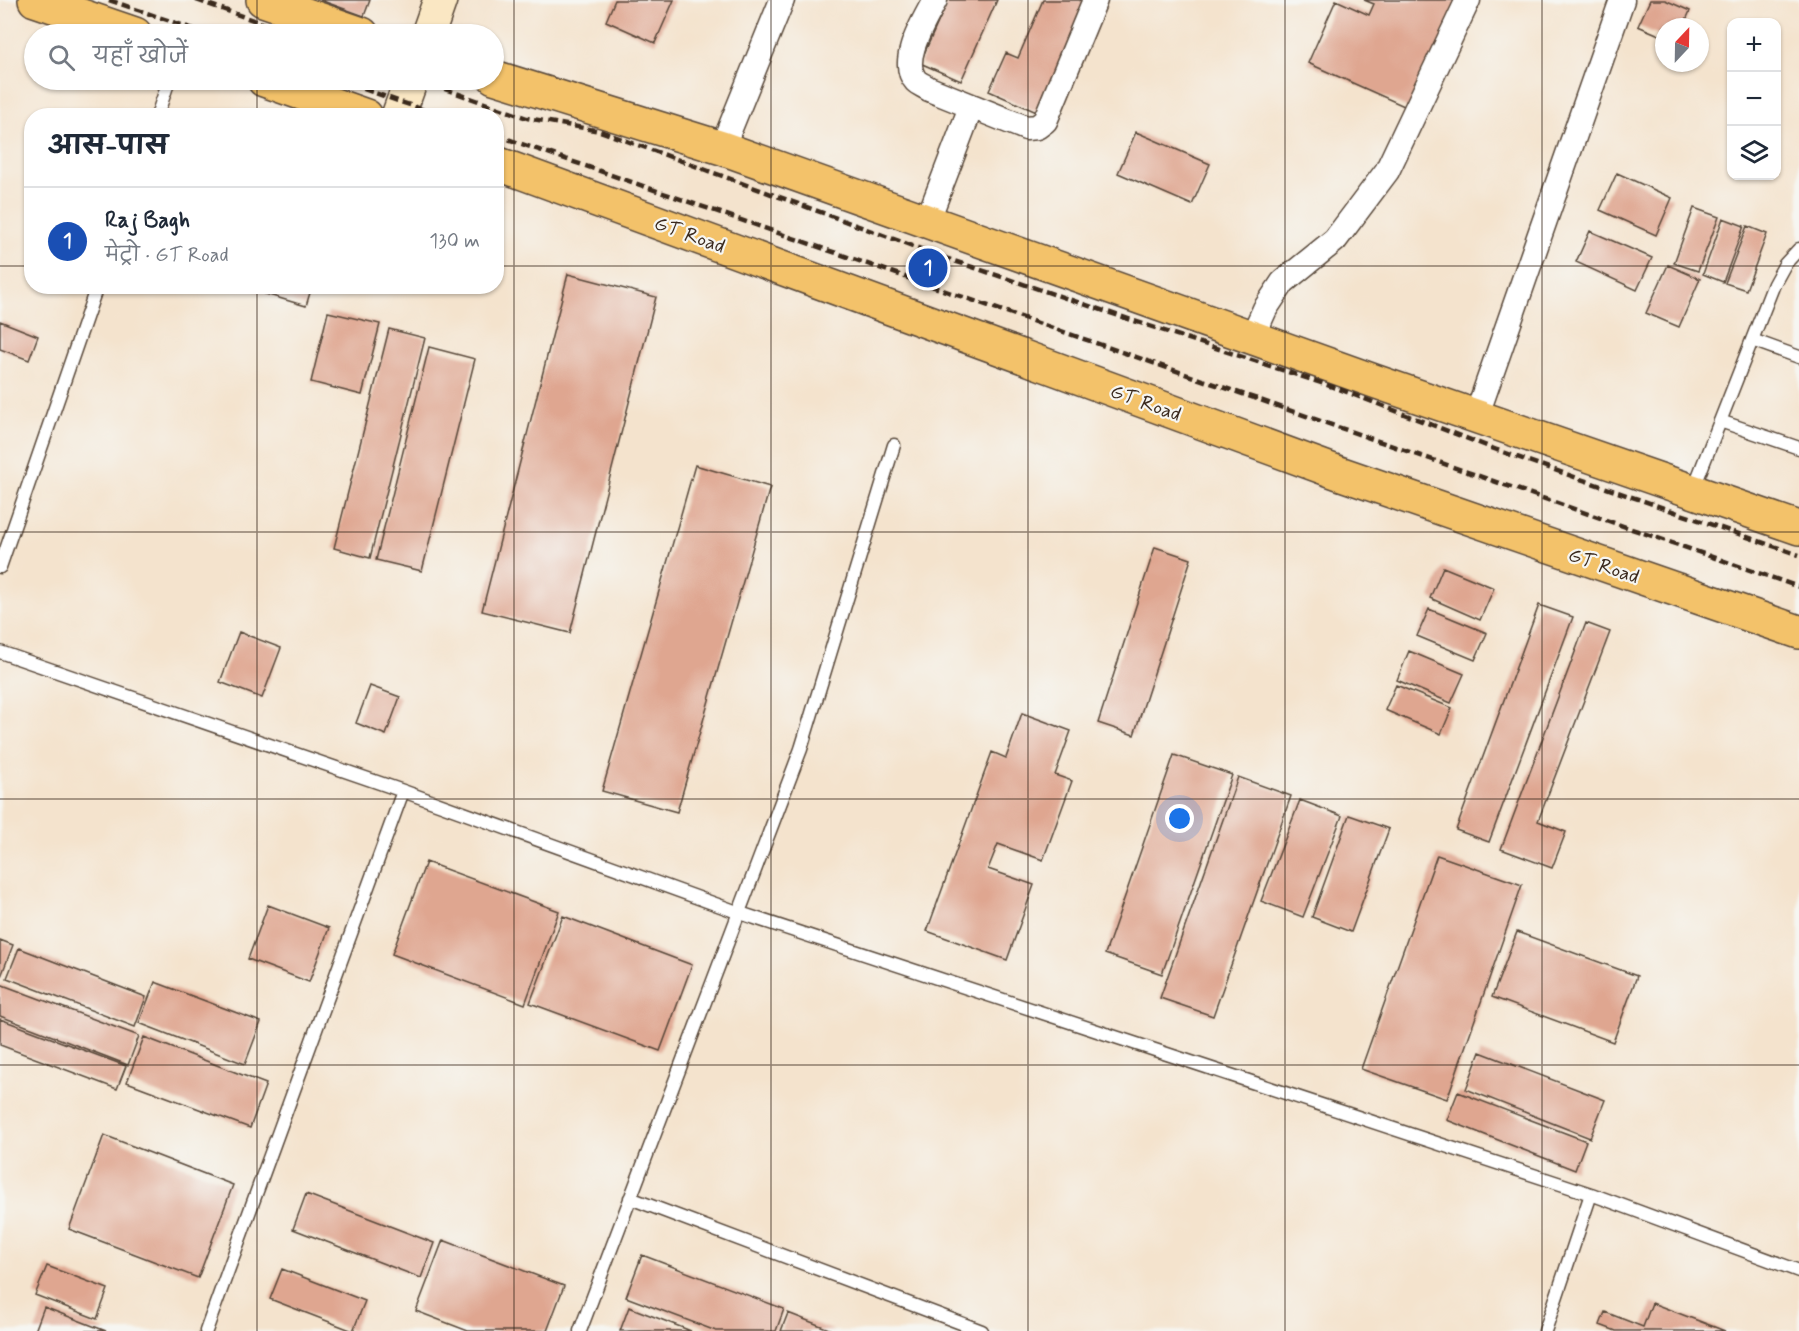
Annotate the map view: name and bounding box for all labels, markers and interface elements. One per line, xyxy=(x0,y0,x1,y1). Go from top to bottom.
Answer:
north arrow xyxy=(1655,18,1709,72)
map controls xyxy=(1727,18,1781,180)
button: + xyxy=(1727,18,1781,72)
search box xyxy=(24,24,504,90)
icon: search xyxy=(45,41,78,74)
text: यहाँ खोजें xyxy=(93,43,188,71)
button: − xyxy=(1727,72,1781,126)
button: layers xyxy=(1727,126,1781,180)
text: आस-पास xyxy=(48,130,168,164)
text: Raj Bagh xyxy=(105,207,190,235)
street label: GT Road xyxy=(650,210,729,261)
text: 1 xyxy=(63,228,72,255)
text: 130 m xyxy=(429,228,480,255)
text: मेट्रो · GT Road xyxy=(105,242,229,269)
pin: 1 xyxy=(908,246,948,290)
street label: GT Road xyxy=(1106,378,1185,429)
street label: GT Road xyxy=(1564,542,1643,591)
your location xyxy=(1165,804,1194,833)

